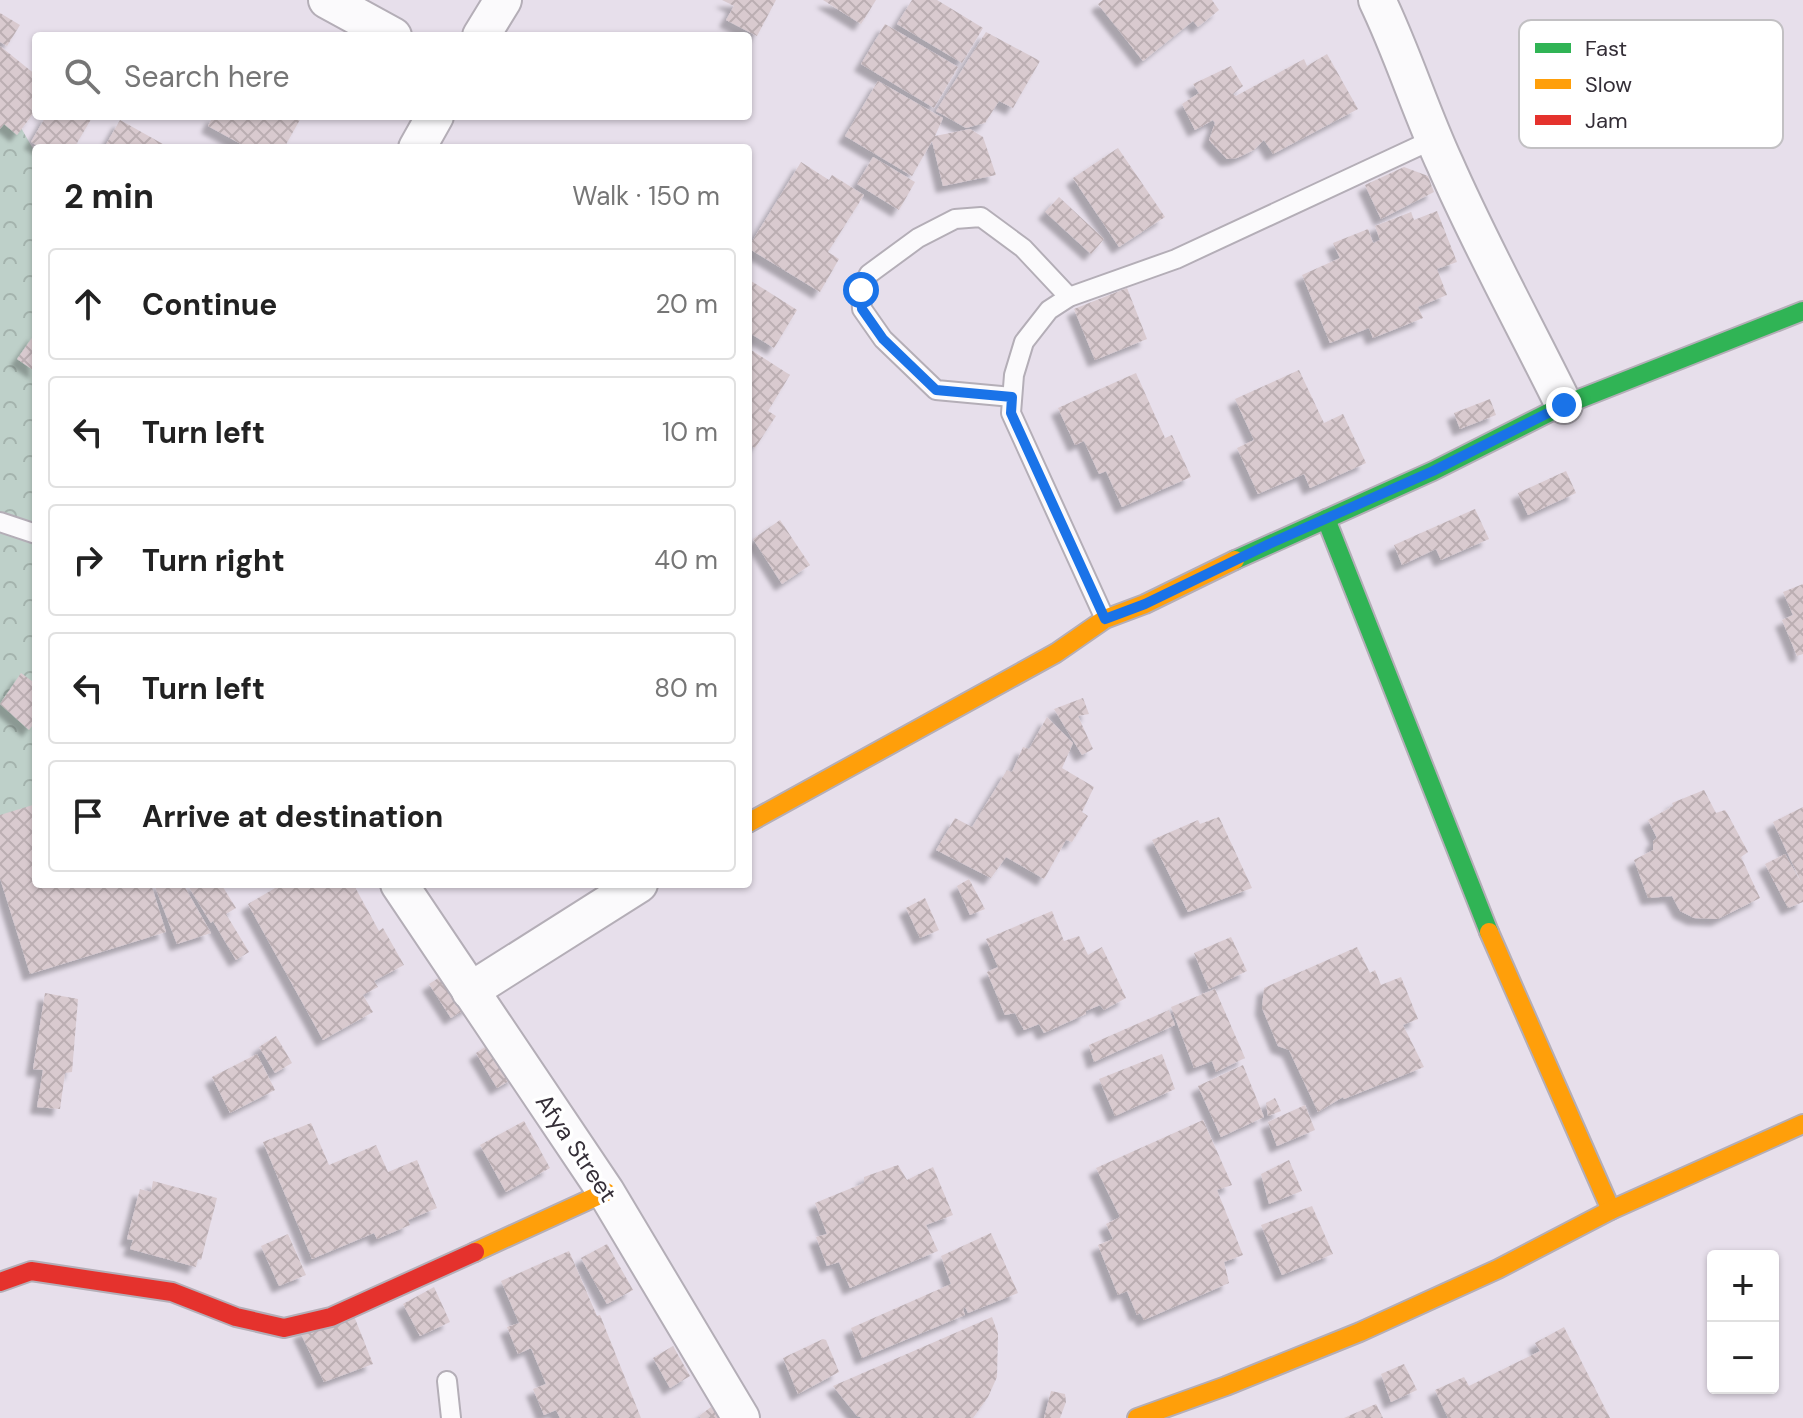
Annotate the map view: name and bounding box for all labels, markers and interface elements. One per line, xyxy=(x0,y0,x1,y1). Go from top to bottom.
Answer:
legend xyxy=(1519,20,1783,148)
search box xyxy=(32,32,752,120)
text: Fast xyxy=(1585,34,1627,63)
icon: search xyxy=(60,54,104,98)
text: Search here xyxy=(124,57,290,96)
text: Slow xyxy=(1585,70,1632,99)
text: Jam xyxy=(1585,106,1628,135)
text: 2 min xyxy=(64,174,154,219)
text: Walk · 150 m xyxy=(572,179,720,213)
route start xyxy=(843,272,879,308)
icon: ahead xyxy=(66,282,110,326)
text: Continue xyxy=(142,285,277,324)
text: 20 m xyxy=(655,287,718,321)
route end xyxy=(1546,387,1582,423)
icon: left xyxy=(66,410,110,454)
text: Turn left xyxy=(142,413,265,452)
text: 10 m xyxy=(662,415,718,449)
icon: right xyxy=(66,538,110,582)
text: Turn right xyxy=(142,541,285,580)
text: 40 m xyxy=(654,543,718,577)
icon: left xyxy=(66,666,110,710)
text: Turn left xyxy=(142,669,265,708)
text: 80 m xyxy=(654,671,718,705)
icon: arrive xyxy=(66,794,110,838)
text: Arrive at destination xyxy=(142,797,443,836)
street label: Afya Street xyxy=(529,1088,624,1208)
map controls xyxy=(1707,1250,1779,1394)
button: + xyxy=(1707,1250,1779,1322)
button: − xyxy=(1707,1322,1779,1394)

